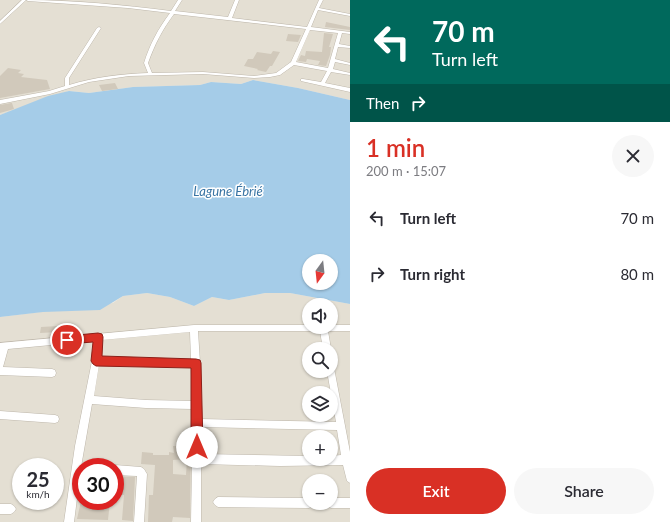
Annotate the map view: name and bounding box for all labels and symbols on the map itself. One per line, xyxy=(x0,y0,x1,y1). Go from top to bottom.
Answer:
water label: Lagune Ébrié xyxy=(193,183,263,199)
north arrow xyxy=(302,254,338,290)
pin xyxy=(50,323,84,357)
position arrow xyxy=(176,426,218,468)
speed limit sign: 30 xyxy=(72,458,124,510)

